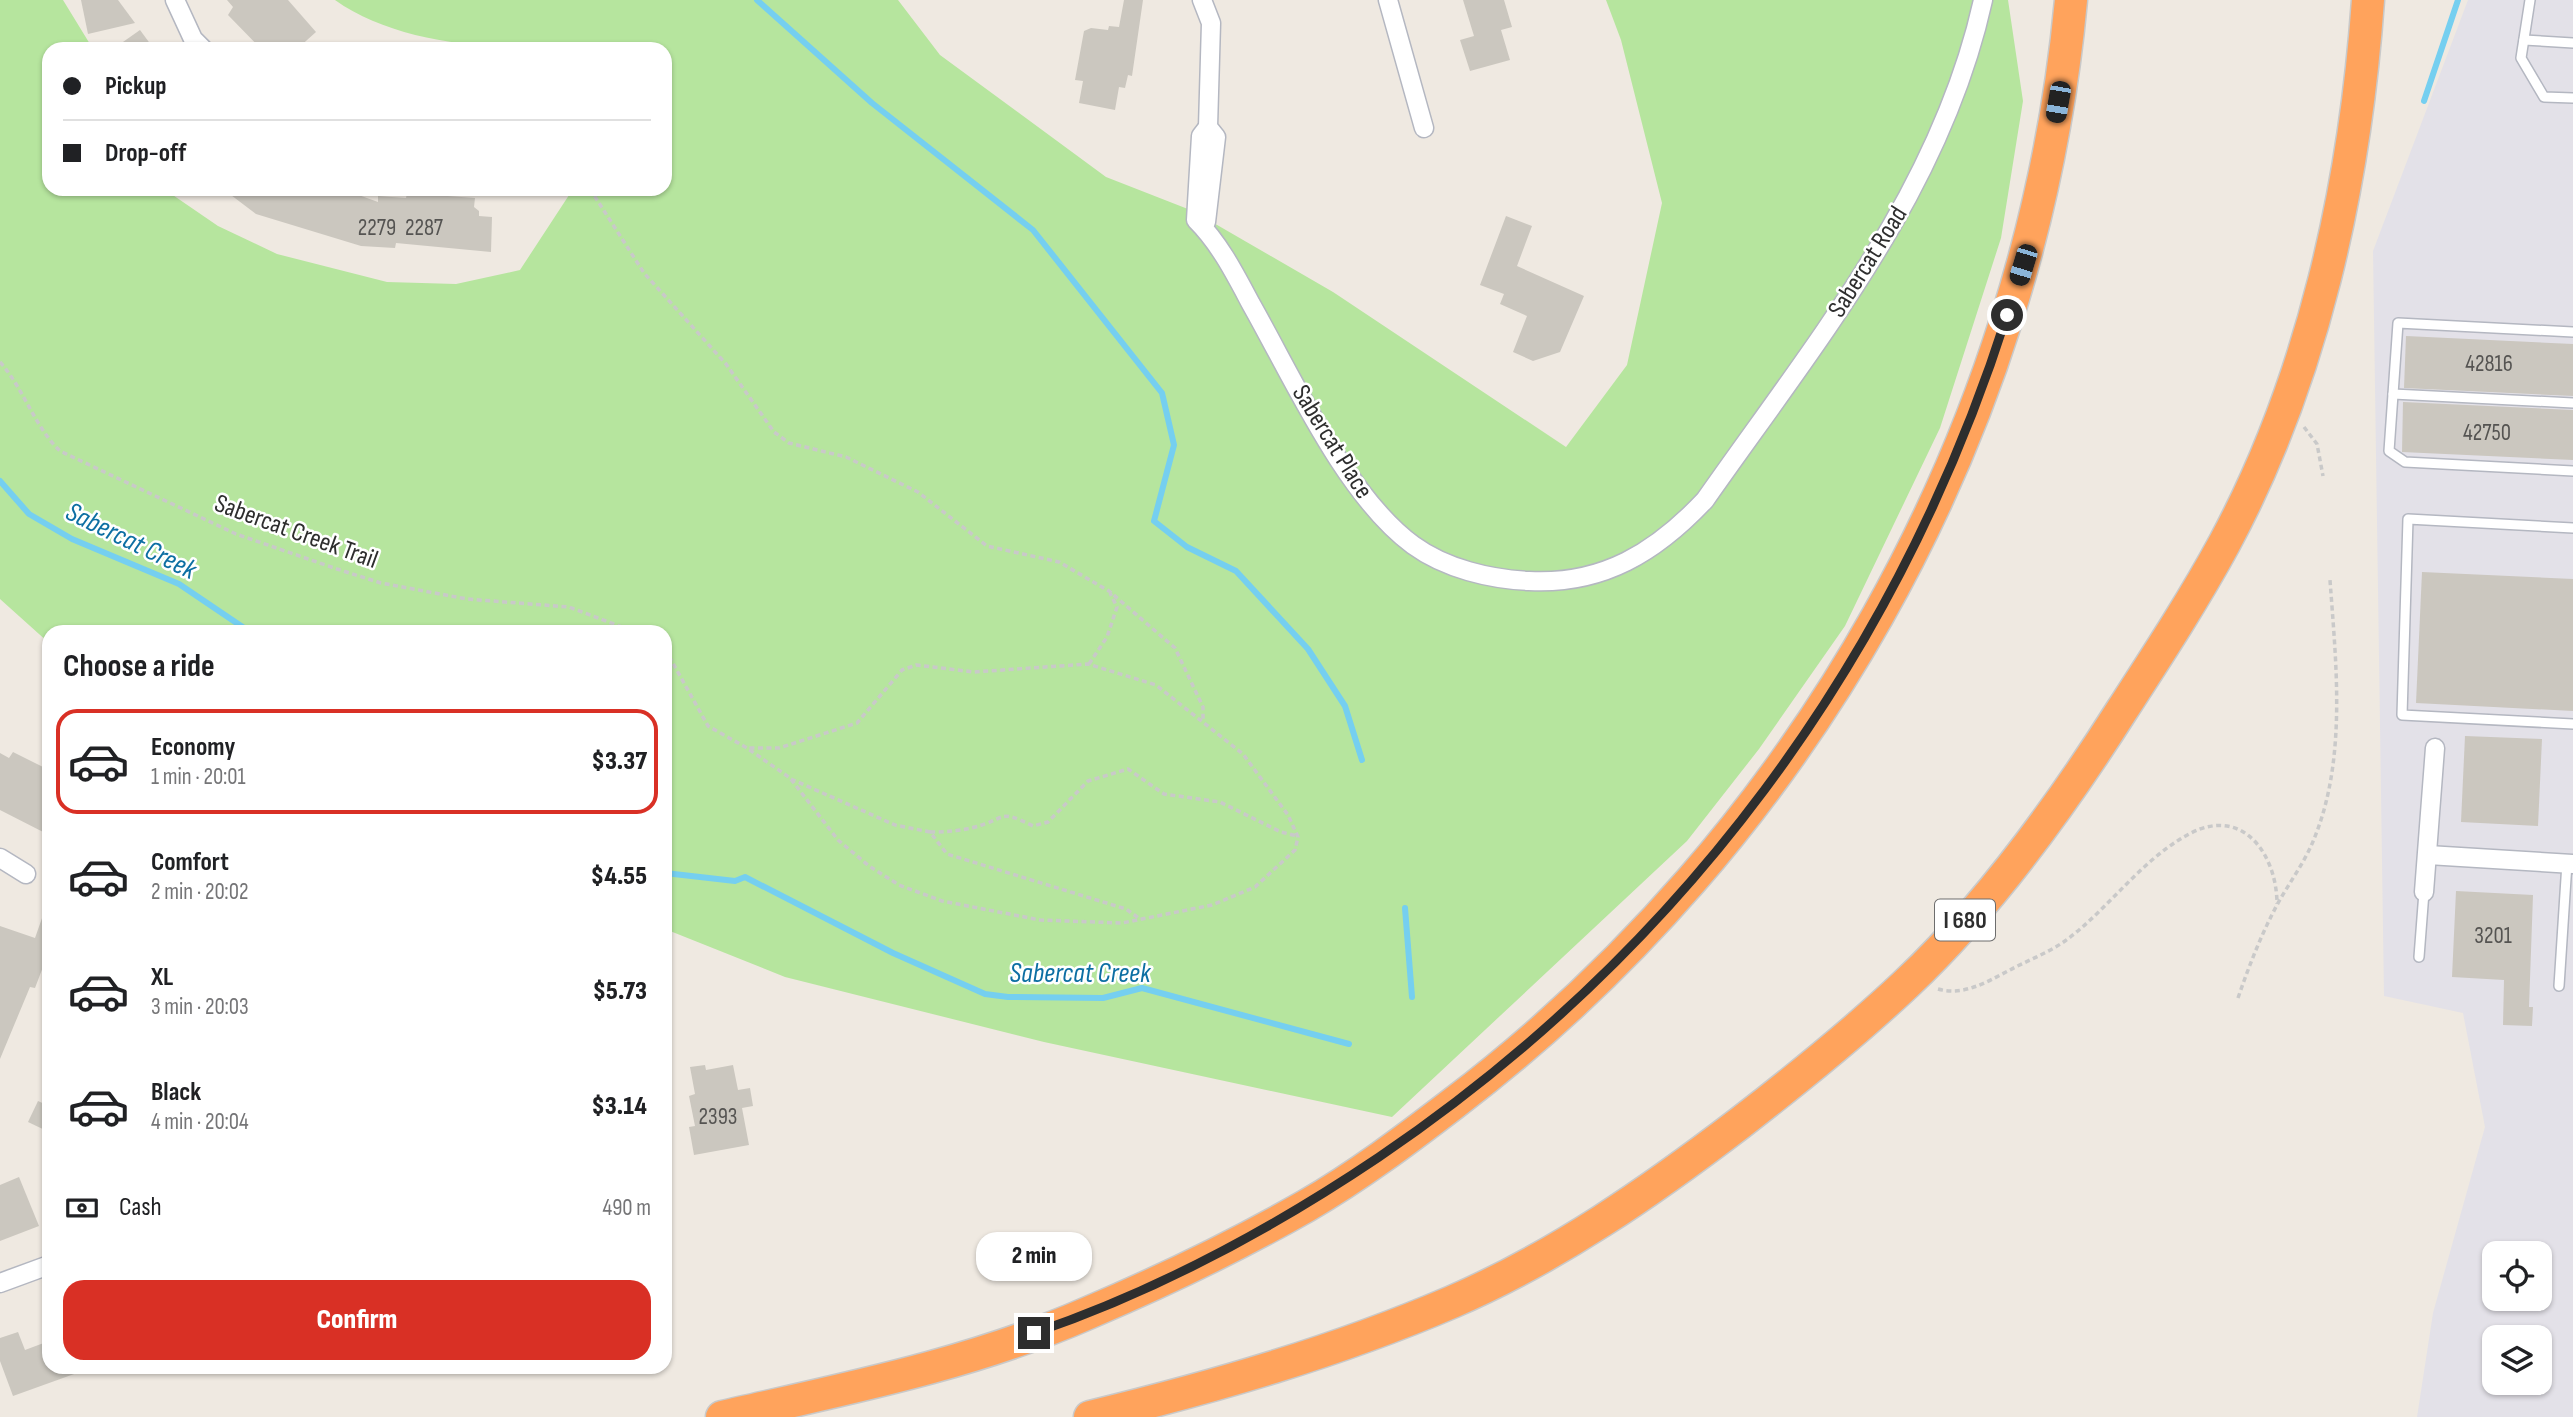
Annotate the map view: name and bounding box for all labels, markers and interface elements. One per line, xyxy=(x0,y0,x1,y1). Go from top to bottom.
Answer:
text: Pickup xyxy=(105,71,167,102)
car xyxy=(2045,79,2072,125)
text: Drop-off xyxy=(105,138,186,169)
street label: Sabercat Road xyxy=(1822,201,1914,323)
house number: 2279 xyxy=(358,214,396,242)
house number: 2287 xyxy=(405,214,443,242)
car xyxy=(2007,242,2040,288)
route start xyxy=(1991,299,2023,331)
house number: 42816 xyxy=(2465,350,2513,378)
street label: Sabercat Place xyxy=(1285,379,1379,505)
house number: 42750 xyxy=(2463,419,2511,447)
street label: Sabercat Creek Trail xyxy=(210,488,382,576)
water label: Sabercat Creek xyxy=(60,495,203,587)
text: Choose a ride xyxy=(63,647,215,686)
icon: car xyxy=(67,730,130,793)
text: Economy xyxy=(151,732,235,763)
text: $3.37 xyxy=(591,746,647,777)
text: 1 min · 20:01 xyxy=(151,763,246,791)
icon: car xyxy=(67,845,130,908)
text: Comfort xyxy=(151,847,229,878)
text: $4.55 xyxy=(591,861,647,892)
text: 2 min · 20:02 xyxy=(151,878,248,906)
road number: I 680 xyxy=(1935,900,1995,940)
house number: 3201 xyxy=(2474,922,2512,950)
water label: Sabercat Creek xyxy=(1010,957,1152,990)
icon: car xyxy=(67,960,130,1023)
text: XL xyxy=(151,962,173,993)
text: $5.73 xyxy=(593,976,647,1007)
text: 3 min · 20:03 xyxy=(151,993,249,1021)
icon: car xyxy=(67,1075,130,1138)
text: Black xyxy=(151,1077,201,1108)
text: $3.14 xyxy=(591,1091,647,1122)
house number: 2393 xyxy=(699,1103,738,1131)
text: 4 min · 20:04 xyxy=(151,1108,249,1136)
icon: cash xyxy=(63,1189,101,1227)
text: Cash xyxy=(119,1192,162,1223)
text: 490 m xyxy=(602,1194,651,1222)
callout: 2 min xyxy=(976,1232,1092,1280)
map controls xyxy=(2482,1241,2552,1395)
button: locate xyxy=(2482,1241,2552,1311)
text: 2 min xyxy=(1012,1242,1056,1270)
button: Confirm xyxy=(63,1280,651,1360)
route end xyxy=(1018,1317,1050,1349)
button: layers xyxy=(2482,1325,2552,1395)

